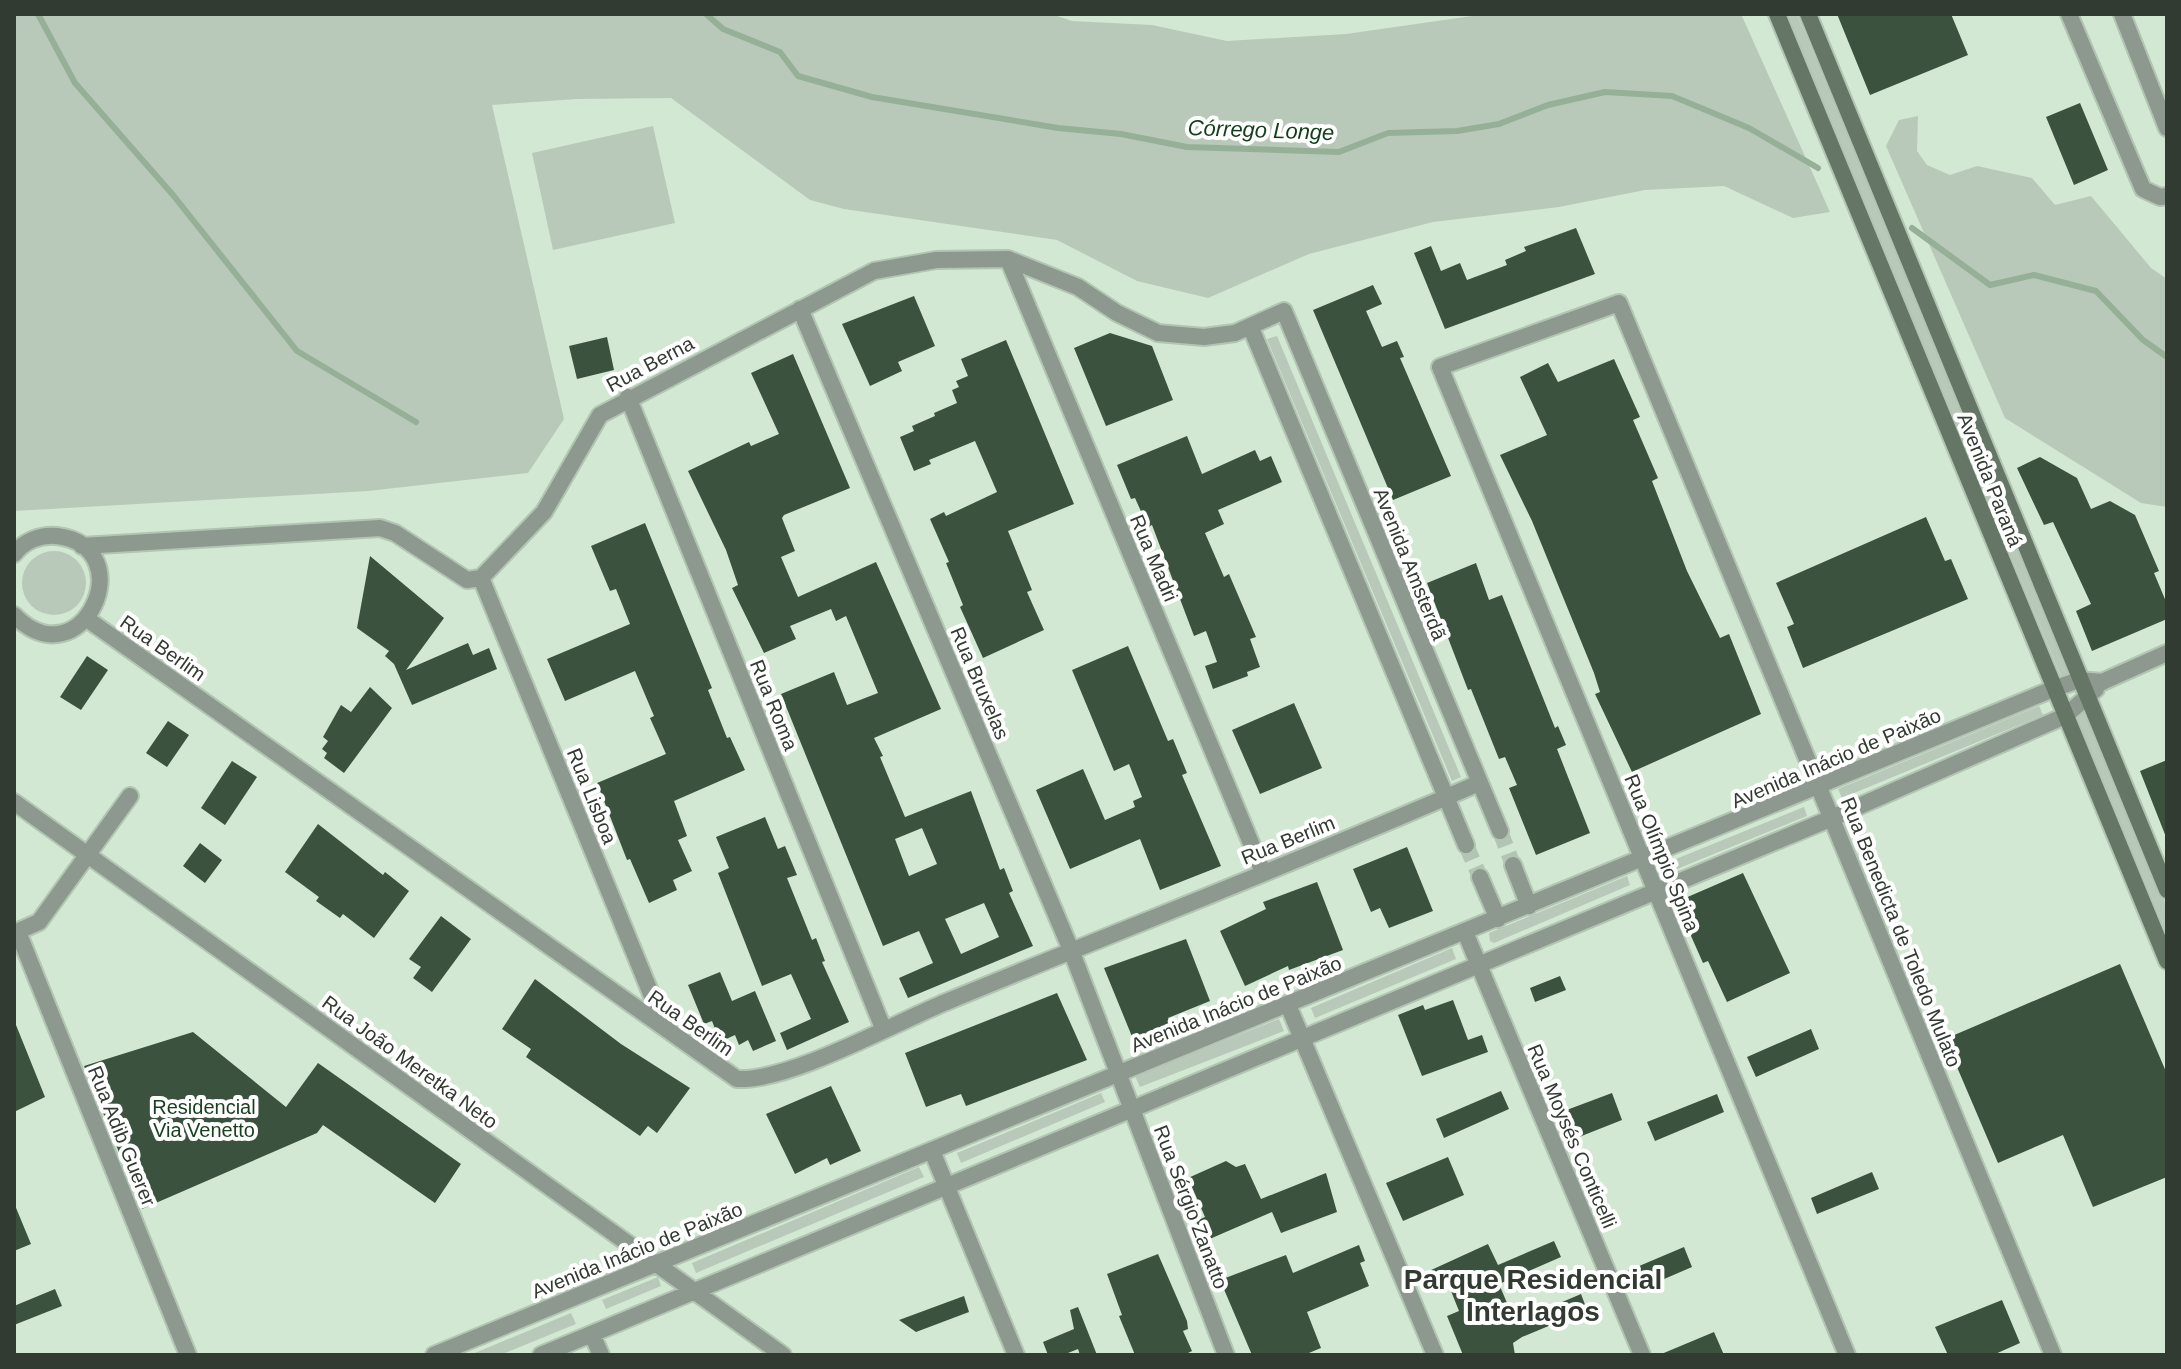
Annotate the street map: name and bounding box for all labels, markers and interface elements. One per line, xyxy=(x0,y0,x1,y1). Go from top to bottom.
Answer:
water label: Córrego Longe xyxy=(1187,115,1335,145)
street label: Rua Berna xyxy=(603,331,698,396)
street label: Avenida Paraná xyxy=(1953,410,2027,551)
street label: Avenida Amsterdã xyxy=(1369,485,1451,644)
street label: Rua Madri xyxy=(1126,511,1182,605)
street label: Rua Berlim xyxy=(116,611,210,685)
street label: Rua Bruxelas xyxy=(946,623,1014,743)
street label: Rua Roma xyxy=(746,657,802,754)
street label: Avenida Inácio de Paixão xyxy=(1728,704,1944,812)
street label: Rua Lisboa xyxy=(563,745,621,848)
street label: Rua Olímpio Spina xyxy=(1620,771,1704,936)
street label: Rua Benedicta de Toledo Mulato xyxy=(1837,794,1965,1070)
street label: Rua Berlim xyxy=(1238,811,1338,869)
street label: Avenida Inácio de Paixão xyxy=(1127,952,1345,1056)
street label: Rua Berlim xyxy=(644,986,738,1060)
street label: Rua João Meretka Neto xyxy=(318,991,502,1133)
street label: Rua Moysés Conticelli xyxy=(1523,1041,1621,1231)
street label: Rua Adib Guerer xyxy=(84,1063,160,1209)
park label: Residencial Via Venetto xyxy=(152,1096,256,1141)
street label: Rua Sérgio Zanatto xyxy=(1150,1122,1232,1292)
street label: Avenida Inácio de Paixão xyxy=(528,1198,746,1302)
district label: Parque Residencial Interlagos xyxy=(1404,1264,1662,1327)

